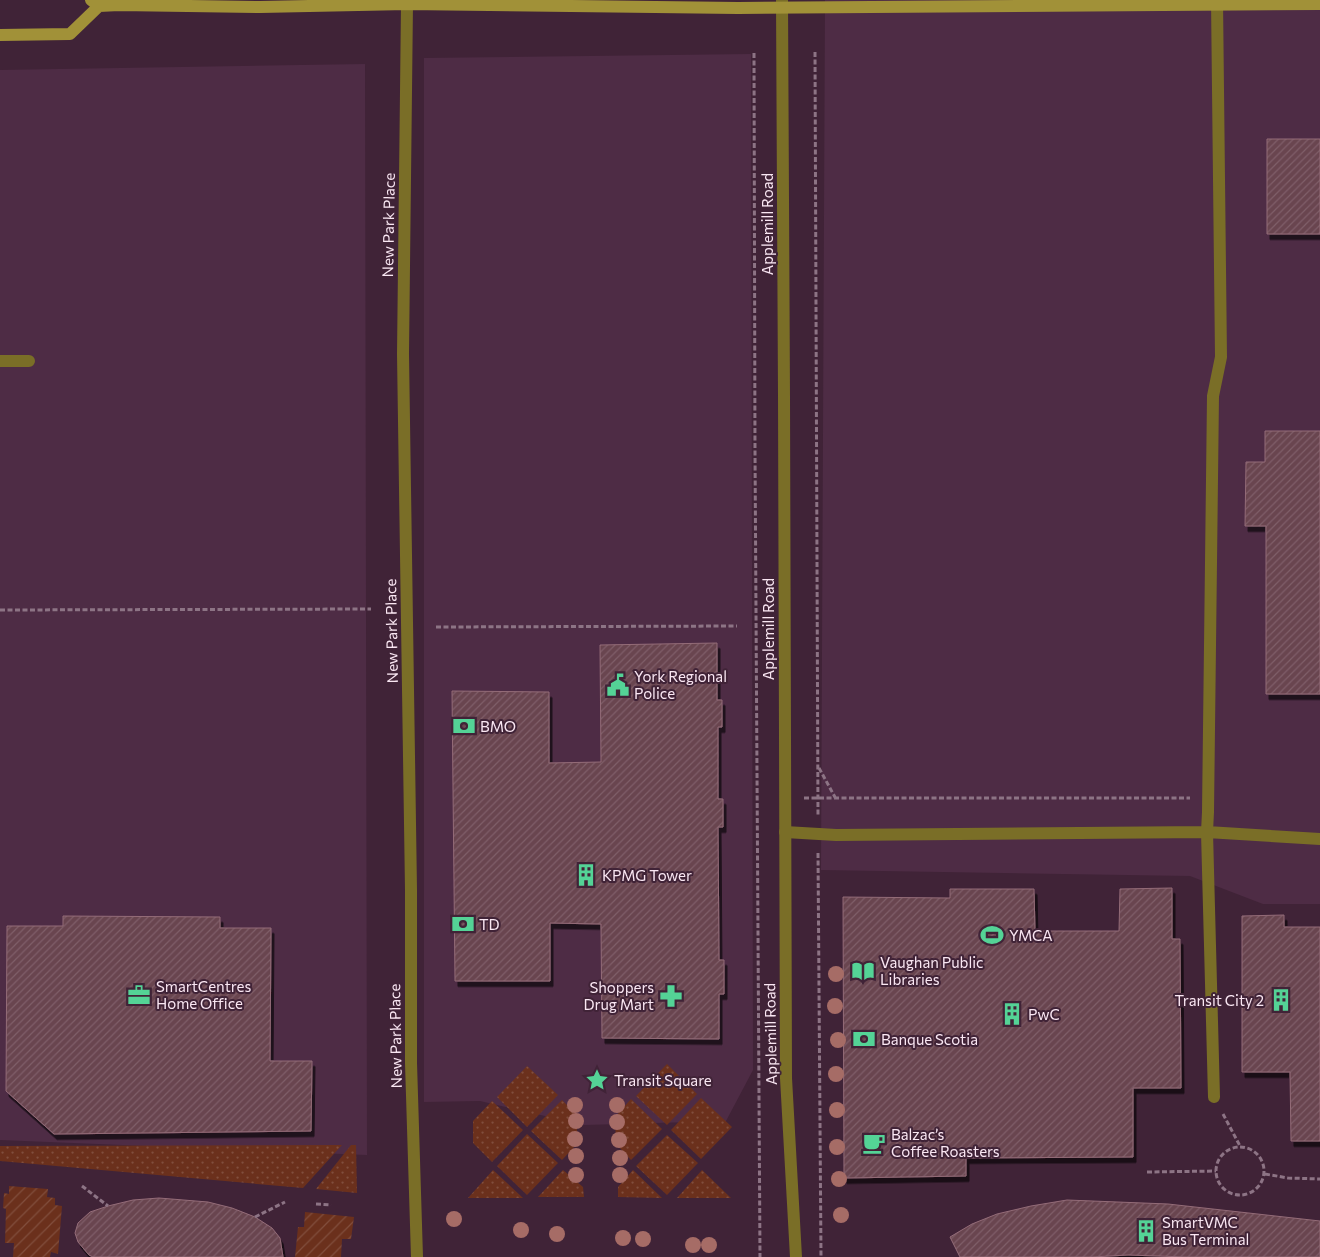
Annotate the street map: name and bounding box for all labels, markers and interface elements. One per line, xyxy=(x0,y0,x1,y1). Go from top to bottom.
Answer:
street label: New Park Place xyxy=(378,172,398,277)
street label: Applemill Road xyxy=(758,173,776,275)
street label: New Park Place xyxy=(381,578,401,683)
street label: Applemill Road xyxy=(759,578,777,680)
place label: York Regional Police xyxy=(634,667,727,702)
public building icon: York Regional Police xyxy=(605,672,631,698)
bank icon: BMO xyxy=(451,713,477,739)
place label: BMO xyxy=(480,717,516,735)
building icon: KPMG Tower xyxy=(573,862,599,888)
place label: KPMG Tower xyxy=(602,866,692,884)
bank icon: TD xyxy=(450,911,476,937)
place label: TD xyxy=(479,915,500,933)
sports icon: YMCA xyxy=(979,922,1005,948)
place label: YMCA xyxy=(1009,926,1053,944)
place label: Vaughan Public Libraries xyxy=(880,953,984,988)
library icon: Vaughan Public Libraries xyxy=(850,958,876,984)
place label: SmartCentres Home Office xyxy=(156,977,251,1012)
place label: Shoppers Drug Mart xyxy=(583,978,654,1013)
office icon: SmartCentres Home Office xyxy=(126,982,152,1008)
street label: New Park Place xyxy=(385,983,405,1088)
pharmacy icon: Shoppers Drug Mart xyxy=(658,983,684,1009)
street label: Applemill Road xyxy=(760,983,780,1085)
building icon: Transit City 2 xyxy=(1268,987,1294,1013)
place label: Transit City 2 xyxy=(1174,991,1264,1009)
building icon: PwC xyxy=(999,1001,1025,1027)
place label: PwC xyxy=(1028,1005,1060,1023)
bank icon: Banque Scotia xyxy=(851,1026,877,1052)
place label: Banque Scotia xyxy=(881,1030,978,1048)
place icon: Transit Square xyxy=(584,1067,610,1093)
place label: Transit Square xyxy=(614,1071,712,1089)
place label: Balzac’s Coffee Roasters xyxy=(891,1125,1000,1160)
cafe icon: Balzac’s Coffee Roasters xyxy=(861,1130,887,1156)
place label: SmartVMC Bus Terminal xyxy=(1162,1213,1249,1248)
building icon: SmartVMC Bus Terminal xyxy=(1133,1218,1159,1244)

